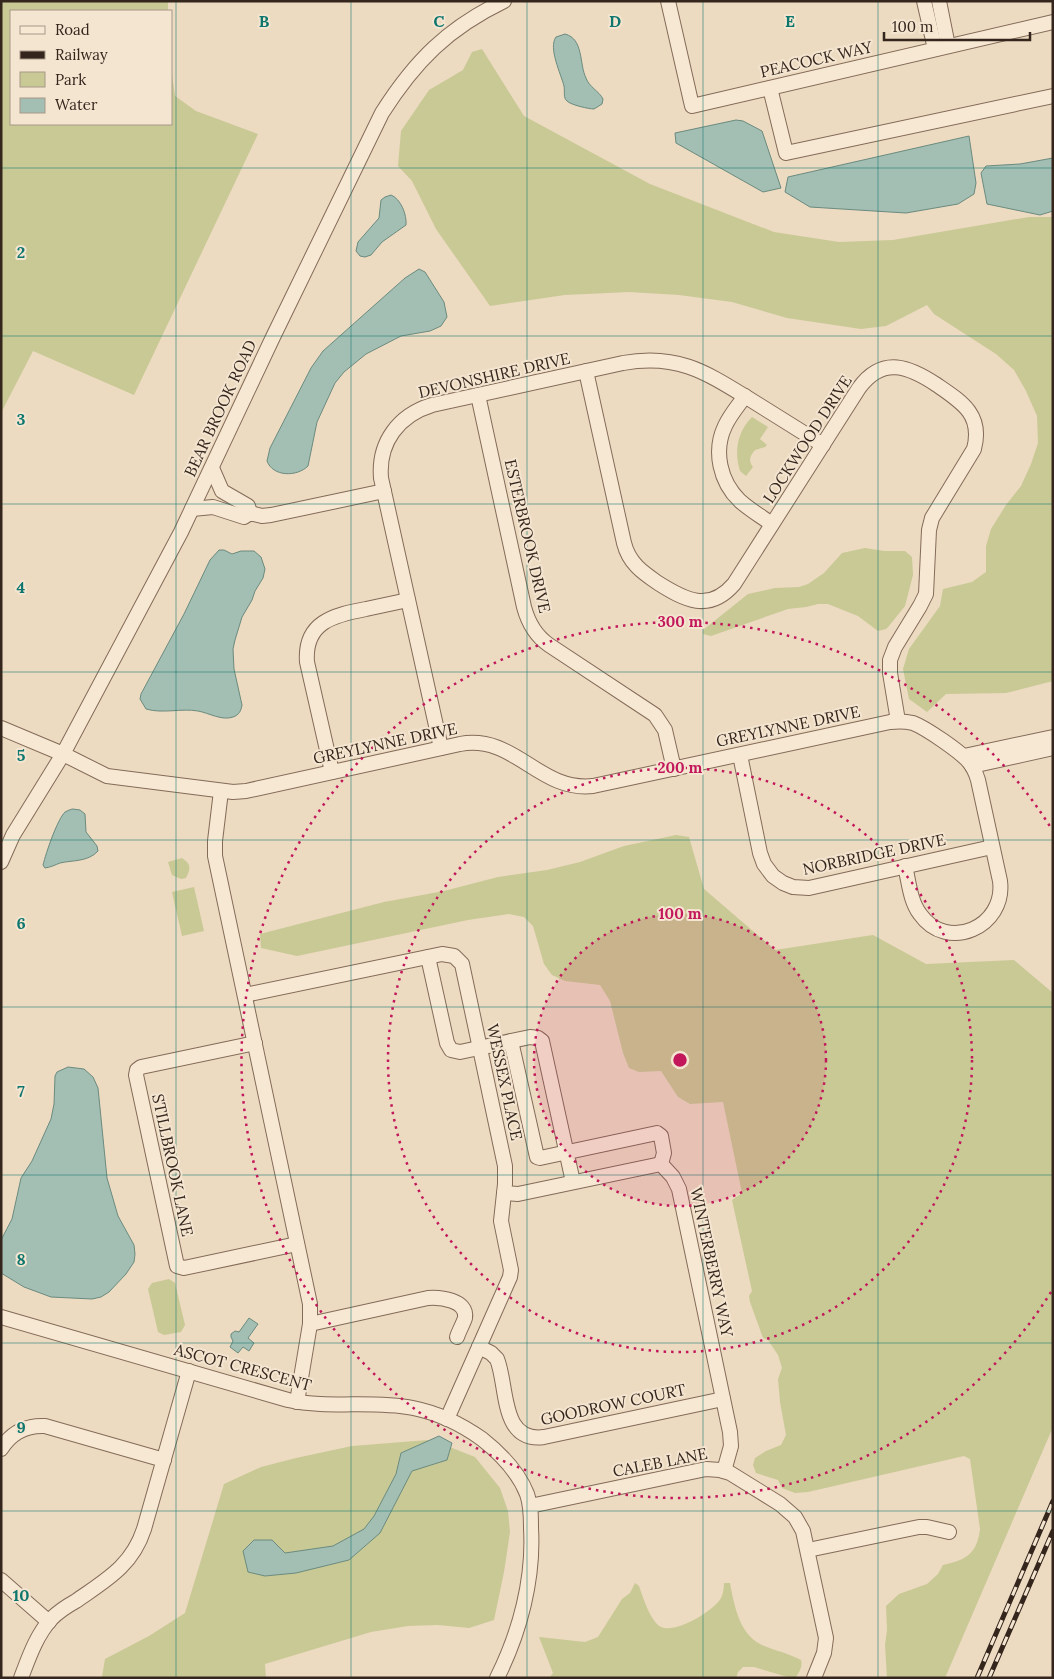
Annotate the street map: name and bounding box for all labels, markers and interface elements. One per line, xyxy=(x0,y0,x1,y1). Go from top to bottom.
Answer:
legend xyxy=(10,10,172,125)
scale bar xyxy=(884,10,1030,42)
text: B xyxy=(259,11,270,31)
text: C xyxy=(433,11,445,31)
text: D xyxy=(609,11,621,31)
text: E xyxy=(785,11,795,31)
text: 100 m xyxy=(892,17,933,36)
text: Road xyxy=(55,20,90,39)
street label: PEACOCK WAY xyxy=(758,36,875,82)
text: Railway xyxy=(55,45,108,64)
text: Park xyxy=(55,70,86,89)
text: Water xyxy=(55,95,98,114)
text: 2 xyxy=(17,242,25,262)
street label: BEAR BROOK ROAD xyxy=(179,336,261,480)
street label: DEVONSHIRE DRIVE xyxy=(416,348,572,402)
street label: LOCKWOOD DRIVE xyxy=(758,371,856,507)
text: 3 xyxy=(17,409,26,429)
street label: ESTERBROOK DRIVE xyxy=(501,457,555,615)
text: 4 xyxy=(17,577,26,597)
text: 300 m xyxy=(657,612,703,631)
street label: GREYLYNNE DRIVE xyxy=(714,701,862,751)
street label: GREYLYNNE DRIVE xyxy=(311,718,459,768)
text: 5 xyxy=(17,745,26,765)
text: 200 m xyxy=(658,758,703,777)
street label: NORBRIDGE DRIVE xyxy=(801,829,947,879)
text: 100 m xyxy=(659,904,702,923)
text: 6 xyxy=(16,913,26,933)
street label: WESSEX PLACE xyxy=(483,1022,527,1142)
centre of rings xyxy=(671,1051,689,1069)
text: 7 xyxy=(17,1081,25,1101)
street label: STILLBROOK LANE xyxy=(148,1092,198,1238)
street label: WINTERBERRY WAY xyxy=(686,1185,738,1340)
text: 8 xyxy=(16,1249,26,1269)
street label: ASCOT CRESCENT xyxy=(171,1339,314,1395)
street label: GOODROW COURT xyxy=(539,1379,687,1429)
text: 9 xyxy=(16,1417,26,1437)
street label: CALEB LANE xyxy=(611,1443,709,1481)
text: 10 xyxy=(13,1585,29,1605)

